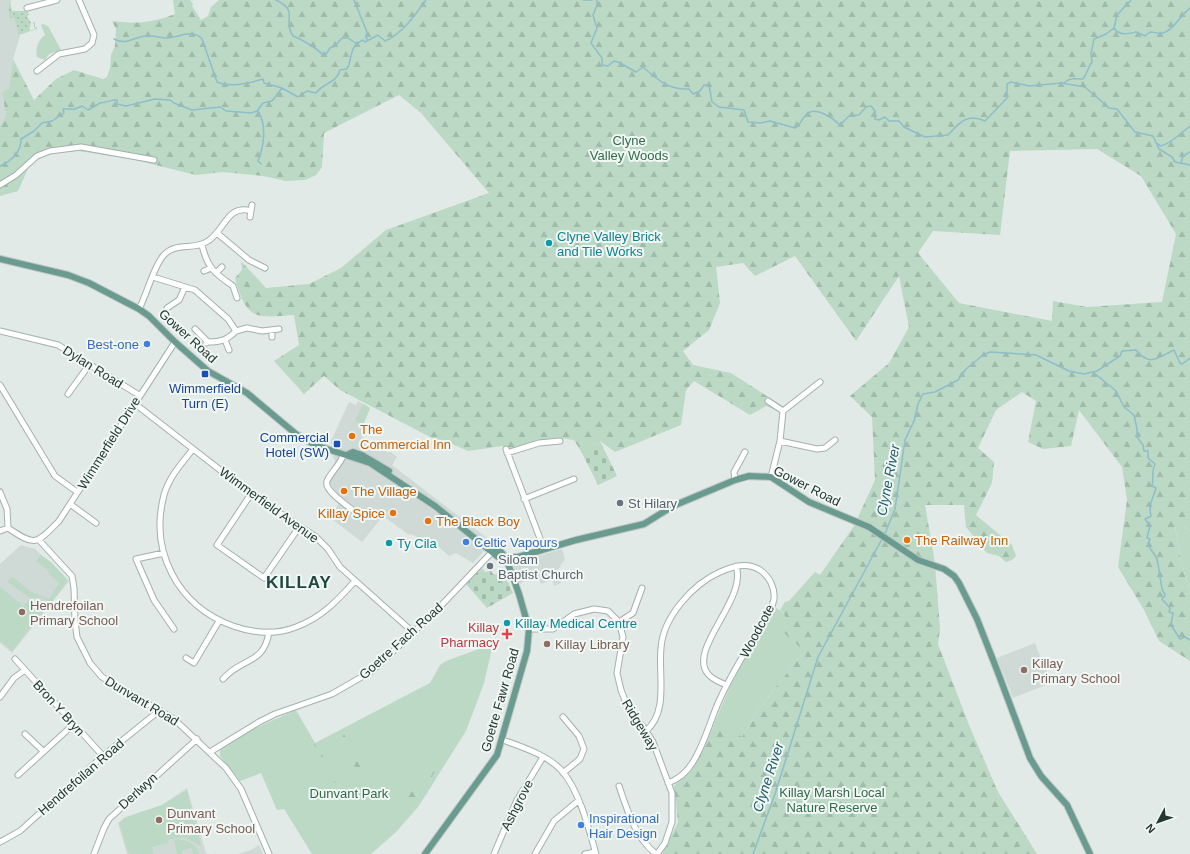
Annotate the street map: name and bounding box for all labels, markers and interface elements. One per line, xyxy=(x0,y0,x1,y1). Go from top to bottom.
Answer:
park label: Clyne Valley Woods xyxy=(590,133,669,163)
place label: Clyne Valley Brick and Tile Works xyxy=(557,229,661,259)
marker: Clyne Valley Brick and Tile Works xyxy=(544,238,554,248)
street label: Gower Road xyxy=(156,306,220,366)
place label: Best-one xyxy=(87,337,139,352)
marker: Best-one xyxy=(142,339,152,349)
street label: Dylan Road xyxy=(60,343,126,391)
marker: Wimmerfield Turn (E) xyxy=(200,369,210,379)
place label: Wimmerfield Turn (E) xyxy=(169,381,241,411)
street label: Wimmerfield Drive xyxy=(75,394,143,492)
place label: The Commercial Inn xyxy=(360,422,451,452)
place label: Commercial Hotel (SW) xyxy=(260,430,329,460)
marker: The Commercial Inn xyxy=(347,431,357,441)
marker: Commercial Hotel (SW) xyxy=(332,439,342,449)
water label: Clyne River xyxy=(873,442,903,517)
street label: Gower Road xyxy=(771,463,843,509)
street label: Wimmerfield Avenue xyxy=(216,464,322,546)
place label: The Village xyxy=(352,484,417,499)
marker: The Village xyxy=(339,486,349,496)
place label: St Hilary xyxy=(628,496,678,511)
marker: St Hilary xyxy=(615,498,625,508)
place label: Killay Spice xyxy=(318,506,385,521)
marker: Killay Spice xyxy=(388,508,398,518)
place label: The Black Boy xyxy=(436,514,520,529)
marker: The Black Boy xyxy=(423,516,433,526)
place label: The Railway Inn xyxy=(915,533,1008,548)
place label: Celtic Vapours xyxy=(474,535,558,550)
marker: The Railway Inn xyxy=(902,535,912,545)
place label: Ty Cila xyxy=(397,536,438,551)
marker: Celtic Vapours xyxy=(461,537,471,547)
marker: Ty Cila xyxy=(384,538,394,548)
place label: Siloam Baptist Church xyxy=(498,552,583,582)
marker: Siloam Baptist Church xyxy=(485,561,495,571)
district label: KILLAY xyxy=(266,573,332,592)
place label: Hendrefoilan Primary School xyxy=(30,598,118,628)
street label: Goetre Fach Road xyxy=(356,600,446,682)
street label: Woodcote xyxy=(737,602,777,660)
marker: Hendrefoilan Primary School xyxy=(17,607,27,617)
place label: Killay Medical Centre xyxy=(515,616,637,631)
marker: Killay Medical Centre xyxy=(502,618,512,628)
place label: Killay Pharmacy xyxy=(440,620,499,650)
marker: Killay Pharmacy xyxy=(502,629,512,639)
place label: Killay Library xyxy=(555,637,630,652)
marker: Killay Library xyxy=(542,639,552,649)
street label: Goetre Fawr Road xyxy=(478,647,522,753)
place label: Killay Primary School xyxy=(1032,656,1120,686)
marker: Killay Primary School xyxy=(1019,665,1029,675)
street label: Dunvant Road xyxy=(103,673,181,729)
street label: Bron Y Bryn xyxy=(30,677,88,739)
street label: Ridgeway xyxy=(619,697,661,754)
street label: Hendrefoilan Road xyxy=(35,736,127,818)
water label: Clyne River xyxy=(749,739,787,814)
street label: Derlwyn xyxy=(116,770,160,812)
street label: Ashgrove xyxy=(498,777,536,833)
park label: Killay Marsh Local Nature Reserve xyxy=(779,785,885,815)
park label: Dunvant Park xyxy=(310,786,389,801)
north arrow xyxy=(1138,802,1178,842)
place label: Dunvant Primary School xyxy=(167,806,255,836)
place label: Inspirational Hair Design xyxy=(589,811,659,841)
marker: Dunvant Primary School xyxy=(154,815,164,825)
marker: Inspirational Hair Design xyxy=(576,820,586,830)
text: N xyxy=(1143,822,1158,835)

